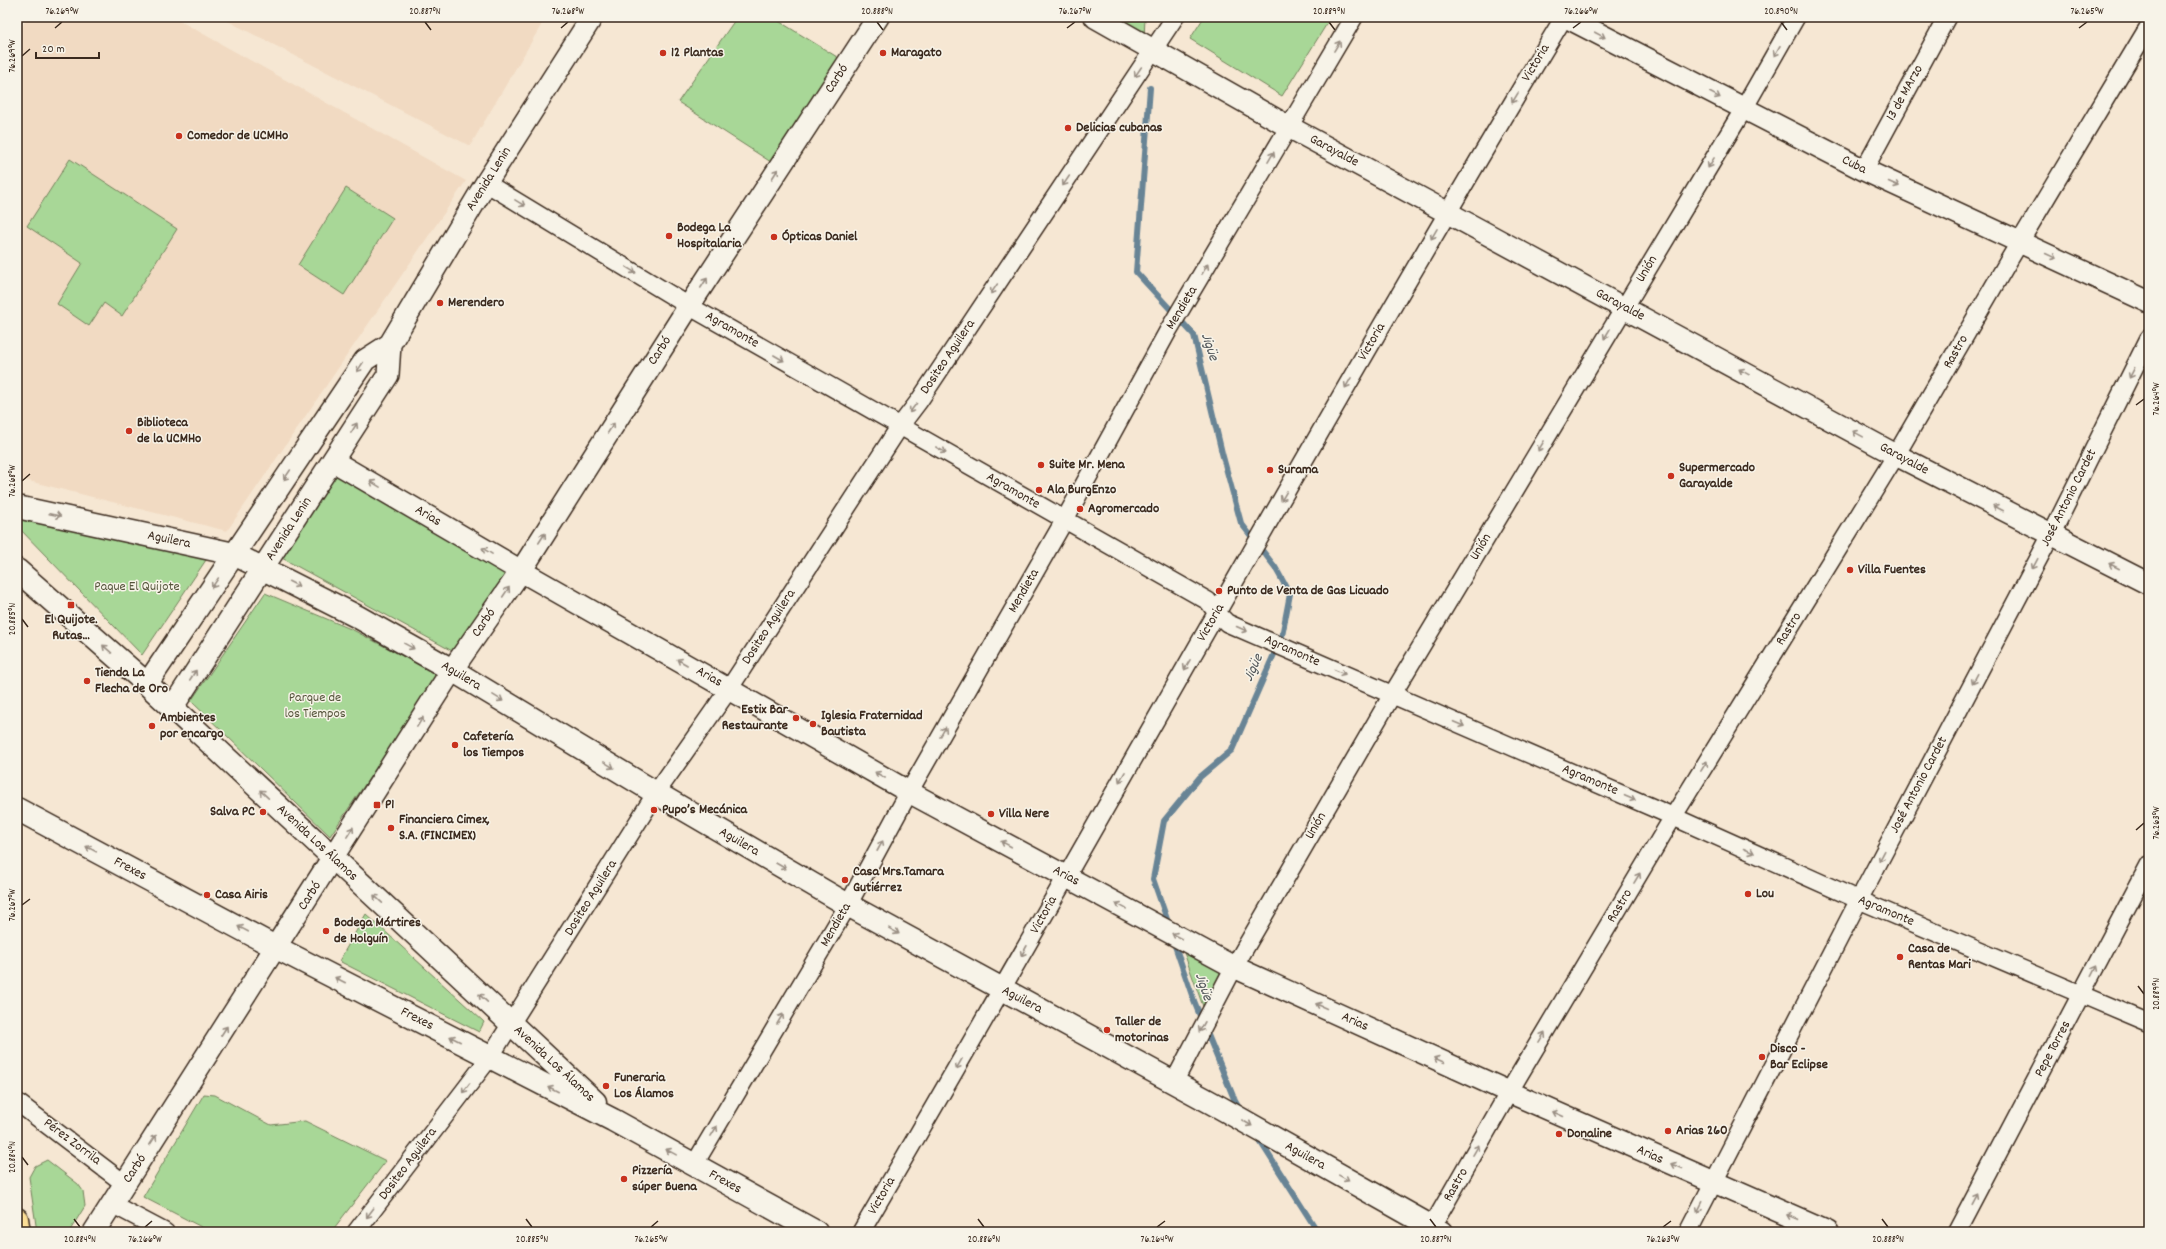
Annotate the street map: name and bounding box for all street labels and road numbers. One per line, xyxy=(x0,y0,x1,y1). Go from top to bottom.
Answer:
street label: Victoria xyxy=(1517,40,1555,86)
street label: Carbó xyxy=(820,61,854,97)
street label: 13 de MArzo xyxy=(1881,61,1929,125)
street label: Garayalde xyxy=(1306,130,1362,172)
street label: Avenida Lenin xyxy=(461,143,517,215)
street label: Cuba xyxy=(1838,150,1870,180)
street label: Unión xyxy=(1631,252,1663,286)
street label: Mendieta xyxy=(1161,282,1203,334)
street label: Garayalde xyxy=(1592,284,1648,326)
street label: Agramonte xyxy=(701,307,763,353)
street label: Dositeo Aguilera xyxy=(916,315,981,398)
street label: Victoria xyxy=(1353,319,1391,365)
street label: Rastro xyxy=(1938,331,1974,373)
street label: Carbó xyxy=(643,333,677,369)
street label: Garayalde xyxy=(1876,438,1932,480)
street label: José Antonio Cardet xyxy=(2036,446,2102,550)
street label: Agramonte xyxy=(982,468,1044,514)
street label: Avenida Lenin xyxy=(261,493,317,565)
street label: Arias xyxy=(411,500,445,532)
street label: Aguilera xyxy=(146,526,193,554)
street label: Unión xyxy=(1465,530,1497,564)
street label: Mendieta xyxy=(1003,565,1045,617)
street label: Dositeo Aguilera xyxy=(737,585,801,669)
street label: Victoria xyxy=(1192,600,1230,646)
street label: Carbó xyxy=(467,605,501,641)
street label: Rastro xyxy=(1771,608,1807,650)
street label: Agramonte xyxy=(1261,630,1323,672)
street label: Aguilera xyxy=(437,656,485,696)
street label: Arias xyxy=(692,661,726,693)
street label: José Antonio Cardet xyxy=(1885,733,1953,837)
street label: Agramonte xyxy=(1559,759,1621,801)
street label: Avenida Los Álamos xyxy=(272,800,362,886)
street label: Unión xyxy=(1300,809,1332,843)
street label: Aguilera xyxy=(715,822,763,862)
street label: Frexes xyxy=(110,852,150,886)
street label: Dositeo Aguilera xyxy=(560,856,623,940)
street label: Arias xyxy=(1049,861,1083,891)
street label: Carbó xyxy=(293,878,327,914)
street label: Rastro xyxy=(1602,885,1638,927)
street label: Agramonte xyxy=(1855,890,1917,932)
street label: Victoria xyxy=(1025,892,1063,938)
street label: Mendieta xyxy=(815,899,857,951)
street label: Aguilera xyxy=(998,981,1046,1019)
street label: Frexes xyxy=(397,1002,437,1036)
street label: Arias xyxy=(1338,1007,1372,1037)
street label: Pepe Torres xyxy=(2030,1017,2076,1081)
street label: Avenida Los Álamos xyxy=(509,1021,599,1107)
street label: Pérez Zorrila xyxy=(39,1114,105,1171)
street label: Dositeo Aguilera xyxy=(374,1123,442,1204)
street label: Aguilera xyxy=(1281,1137,1329,1176)
street label: Arias xyxy=(1633,1140,1667,1170)
street label: Carbó xyxy=(118,1151,152,1187)
street label: Rastro xyxy=(1438,1164,1474,1206)
street label: Frexes xyxy=(705,1165,745,1199)
street label: Victoria xyxy=(863,1173,901,1219)

